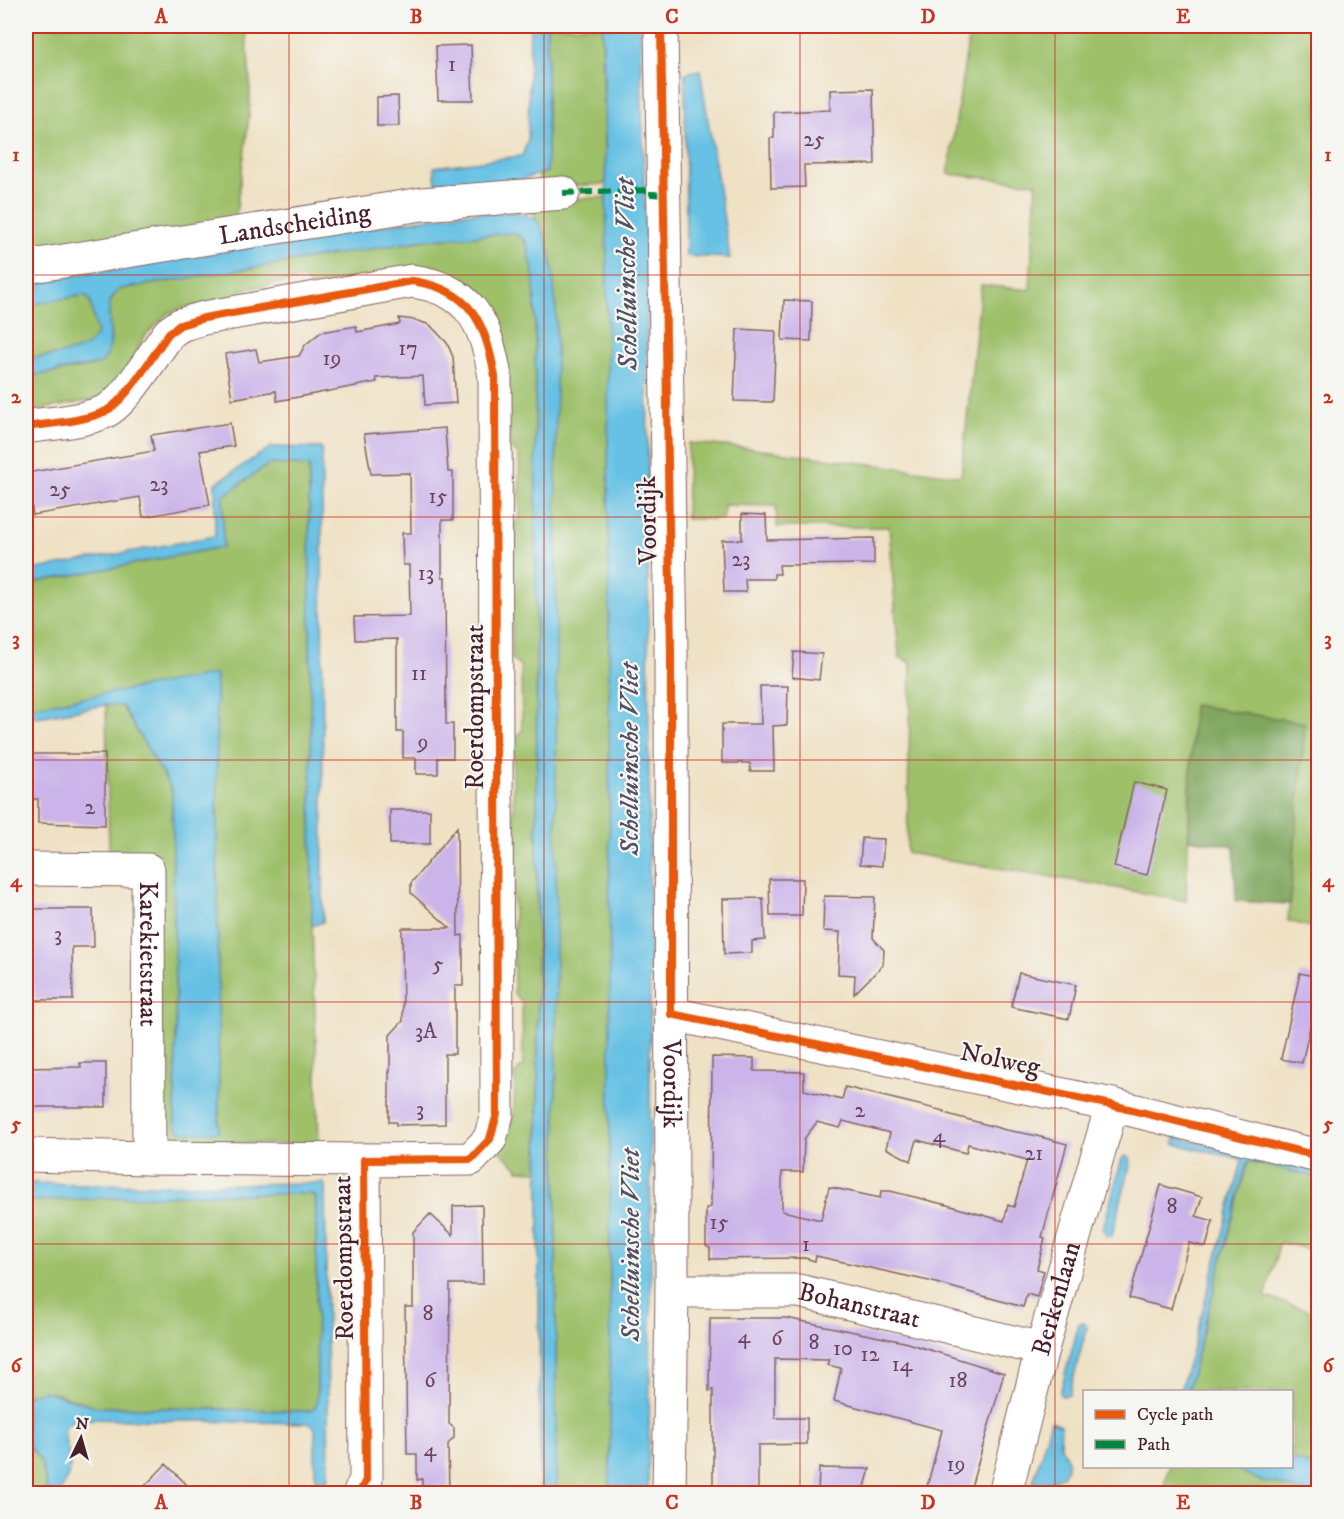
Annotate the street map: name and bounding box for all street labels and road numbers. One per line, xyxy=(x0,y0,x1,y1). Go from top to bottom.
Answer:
street label: Landscheiding xyxy=(216,196,373,253)
street label: Voordijk xyxy=(631,475,665,566)
street label: Roerdompstraat xyxy=(459,624,492,790)
street label: Karekietstraat xyxy=(132,881,165,1027)
street label: Nolweg xyxy=(957,1035,1043,1085)
street label: Voordijk xyxy=(655,1039,688,1128)
street label: Roerdompstraat xyxy=(326,1175,362,1341)
street label: Berkenlaan xyxy=(1024,1237,1089,1360)
street label: Bohanstraat xyxy=(795,1275,924,1336)

